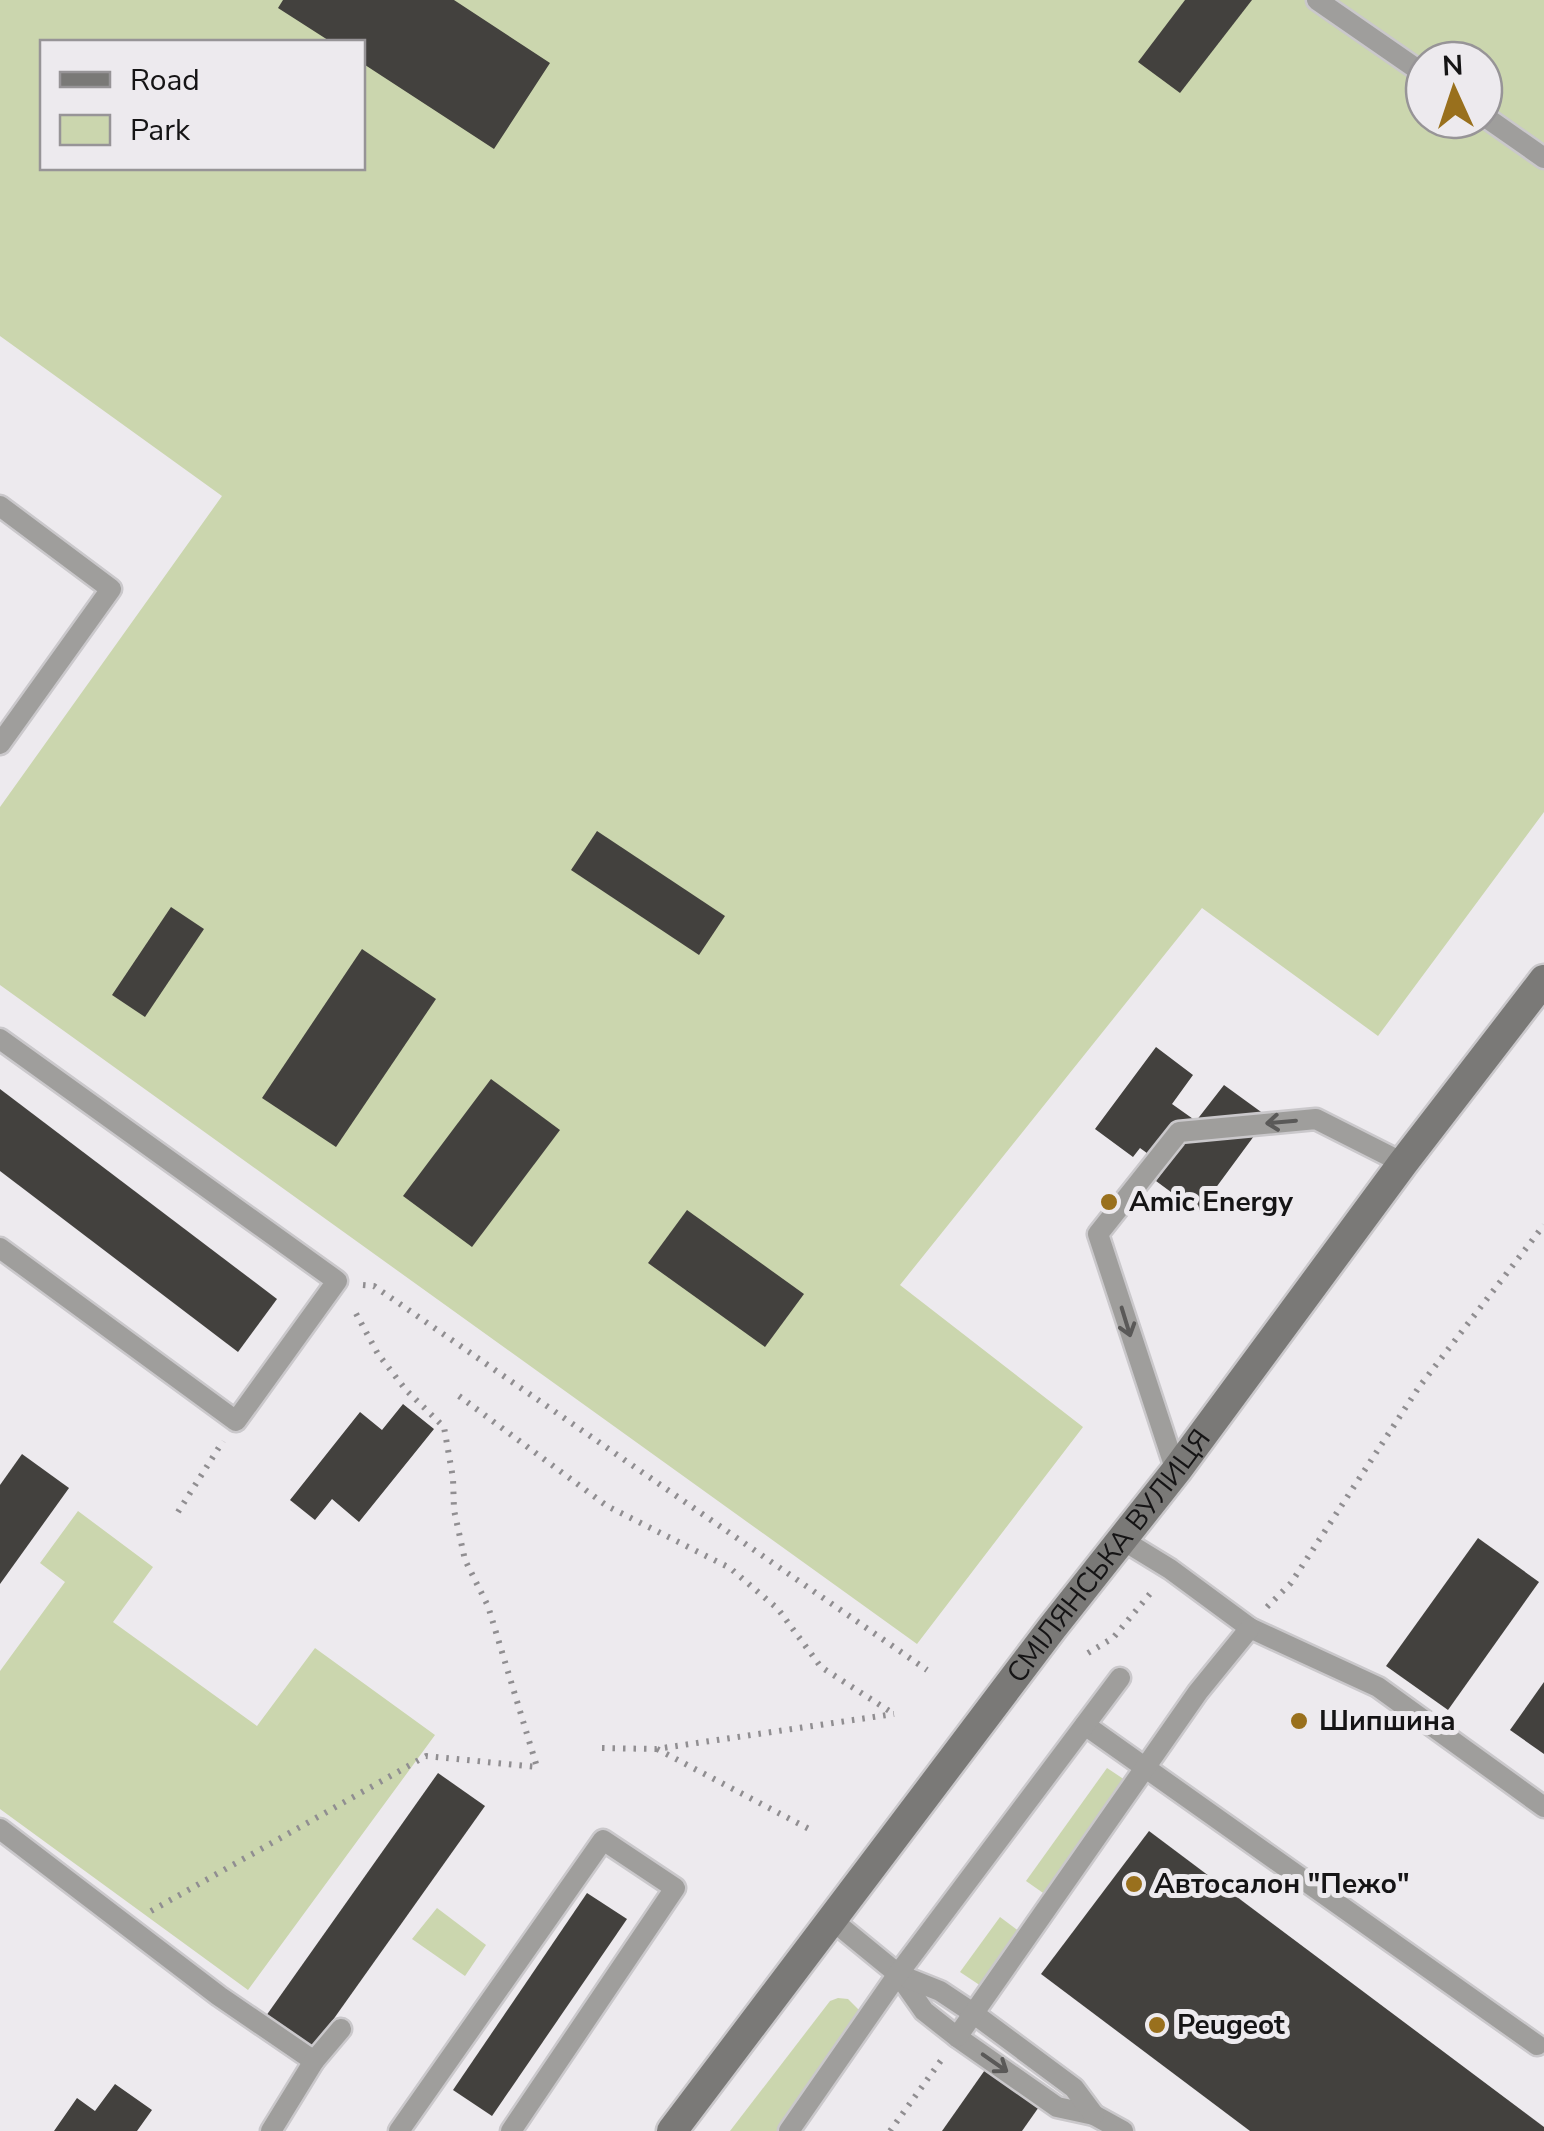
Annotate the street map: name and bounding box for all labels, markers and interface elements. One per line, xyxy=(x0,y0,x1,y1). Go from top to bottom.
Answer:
legend xyxy=(40,40,365,170)
north arrow xyxy=(1404,40,1504,140)
text: N xyxy=(1441,47,1464,86)
text: Road xyxy=(130,60,200,101)
text: Park xyxy=(130,110,191,151)
one-way arrow xyxy=(1265,1113,1297,1132)
place label: Amic Energy xyxy=(1129,1183,1293,1221)
marker: Amic Energy xyxy=(1098,1191,1120,1213)
one-way arrow xyxy=(1118,1306,1136,1338)
street label: СМІЛЯНСЬКА ВУЛИЦЯ xyxy=(998,1422,1219,1691)
place label: Шипшина xyxy=(1319,1702,1456,1740)
marker: Шипшина xyxy=(1288,1710,1310,1732)
place label: Автосалон "Пежо" xyxy=(1154,1865,1410,1903)
marker: Автосалон "Пежо" xyxy=(1123,1873,1145,1895)
place label: Peugeot xyxy=(1177,2006,1285,2044)
marker: Peugeot xyxy=(1146,2014,1168,2036)
one-way arrow xyxy=(980,2052,1008,2073)

